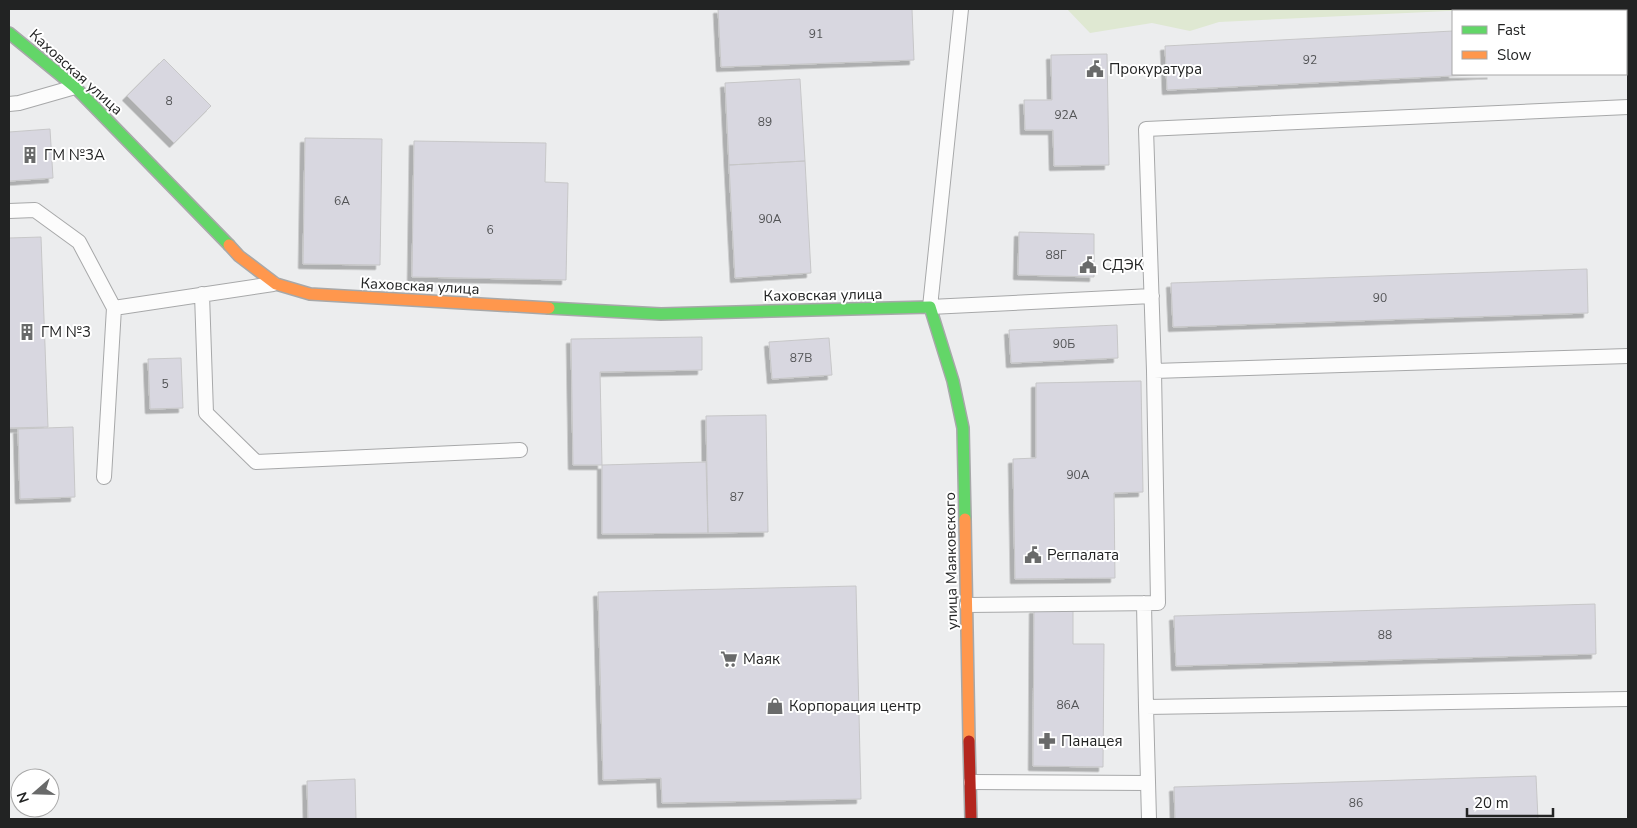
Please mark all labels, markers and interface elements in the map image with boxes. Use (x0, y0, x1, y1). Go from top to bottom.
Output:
legend (1452, 10, 1627, 75)
text: Fast (1497, 20, 1526, 40)
street label: Каховская улица (25, 25, 127, 119)
house number: 91 (809, 26, 823, 42)
text: Slow (1497, 45, 1532, 65)
house number: 92 (1303, 52, 1317, 68)
public building icon: Прокуратура (1085, 59, 1105, 79)
place label: Прокуратура (1109, 59, 1202, 79)
house number: 8 (165, 93, 173, 109)
house number: 92А (1054, 107, 1078, 123)
house number: 89 (758, 114, 772, 130)
building icon: ГМ №3А (20, 145, 40, 165)
place label: ГМ №3А (44, 145, 105, 165)
house number: 6А (334, 193, 350, 209)
house number: 90А (758, 211, 782, 227)
house number: 6 (486, 222, 494, 238)
house number: 88Г (1046, 247, 1067, 263)
public building icon: СДЭК (1078, 255, 1098, 275)
place label: СДЭК (1102, 255, 1144, 275)
street label: Каховская улица (360, 273, 480, 299)
street label: Каховская улица (763, 284, 883, 306)
house number: 90 (1373, 290, 1387, 306)
building icon: ГМ №3 (17, 322, 37, 342)
place label: ГМ №3 (41, 322, 91, 342)
house number: 90Б (1053, 336, 1075, 352)
house number: 87В (790, 350, 812, 366)
house number: 5 (161, 376, 169, 392)
house number: 90А (1066, 467, 1090, 483)
house number: 87 (730, 489, 744, 505)
street label: улица Маяковского (940, 492, 962, 630)
public building icon: Регпалата (1023, 545, 1043, 565)
place label: Регпалата (1047, 545, 1119, 565)
house number: 88 (1378, 627, 1392, 643)
supermarket icon: Маяк (719, 649, 739, 669)
place label: Маяк (743, 649, 780, 669)
shop icon: Корпорация центр (765, 696, 785, 716)
place label: Корпорация центр (789, 696, 921, 716)
house number: 86А (1056, 697, 1080, 713)
pharmacy icon: Панацея (1037, 731, 1057, 751)
place label: Панацея (1061, 731, 1123, 751)
north arrow (10, 768, 60, 818)
scale bar (1467, 786, 1553, 818)
text: N (13, 789, 34, 805)
text: 20 m (1474, 793, 1509, 813)
house number: 86 (1349, 795, 1363, 811)

